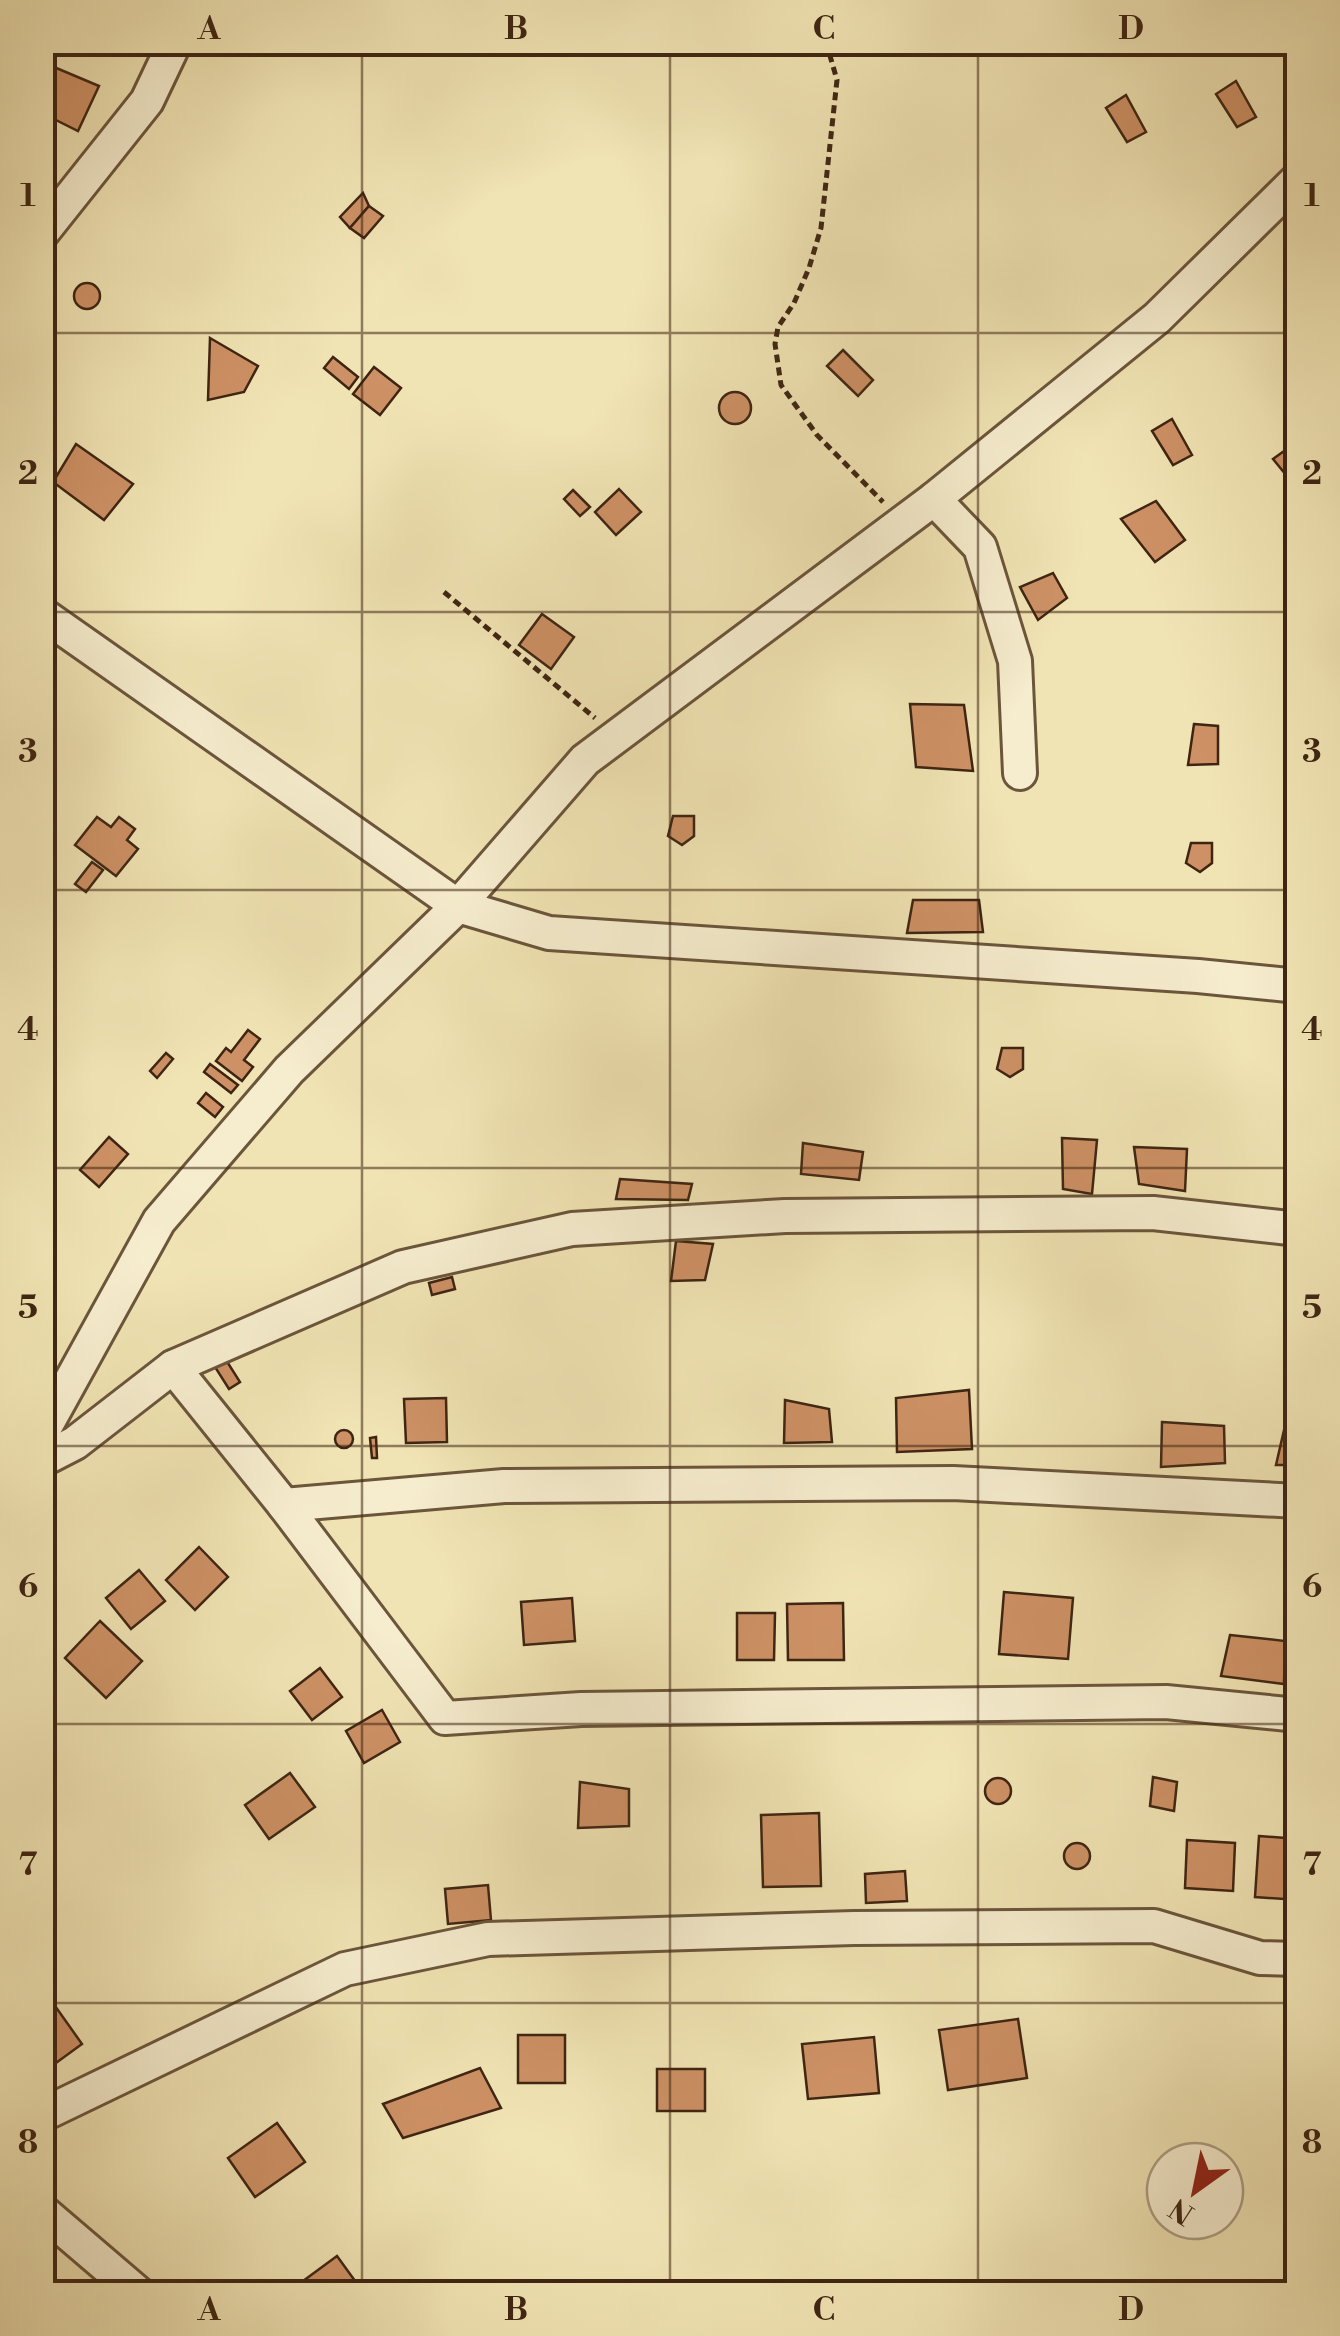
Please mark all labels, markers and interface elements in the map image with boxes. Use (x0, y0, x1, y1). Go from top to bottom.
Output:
text: A (197, 9, 222, 49)
text: B (504, 9, 528, 49)
text: C (813, 9, 835, 49)
text: D (1118, 9, 1144, 49)
text: 1 (20, 176, 36, 216)
text: 1 (1304, 176, 1320, 216)
text: 2 (18, 454, 38, 494)
text: 2 (1302, 454, 1322, 494)
text: 3 (18, 732, 38, 772)
text: 3 (1302, 732, 1322, 772)
text: 4 (17, 1010, 39, 1050)
text: 4 (1301, 1010, 1323, 1050)
text: 5 (18, 1288, 38, 1328)
text: 5 (1302, 1288, 1322, 1328)
text: 6 (18, 1567, 38, 1607)
text: 6 (1302, 1567, 1322, 1607)
text: 7 (19, 1845, 38, 1885)
text: 7 (1303, 1845, 1322, 1885)
text: 8 (18, 2123, 38, 2163)
text: 8 (1302, 2123, 1322, 2163)
north arrow (1145, 2141, 1245, 2241)
text: N (1163, 2190, 1201, 2231)
text: A (197, 2290, 222, 2330)
text: B (504, 2290, 528, 2330)
text: C (813, 2290, 835, 2330)
text: D (1118, 2290, 1144, 2330)

